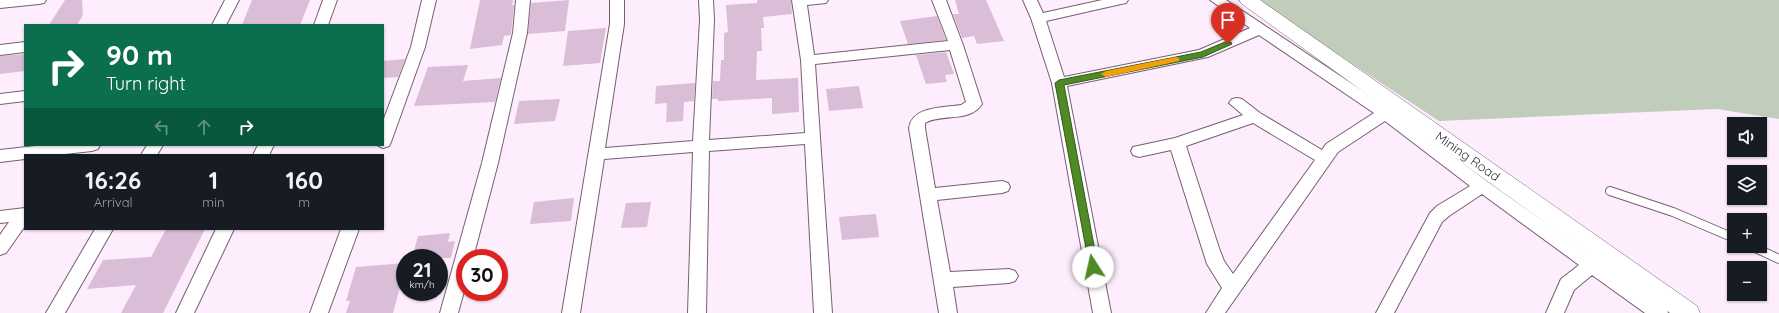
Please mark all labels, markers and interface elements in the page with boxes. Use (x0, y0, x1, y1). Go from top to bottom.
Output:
pin (1211, 3, 1245, 44)
icon: arrive (1217, 9, 1239, 31)
text: 90 m (106, 37, 173, 72)
icon: right (40, 40, 92, 92)
text: Turn right (106, 72, 186, 95)
icon: left (151, 116, 173, 138)
icon: ahead (193, 116, 215, 138)
icon: right (235, 116, 257, 138)
map controls (1727, 117, 1767, 301)
button: sound (1727, 117, 1767, 157)
street label: Mining Road (1433, 128, 1503, 184)
text: 16:26 (85, 165, 141, 195)
text: 1 (209, 165, 218, 195)
text: 160 (286, 165, 323, 195)
button: layers (1727, 165, 1767, 205)
text: Arrival (94, 194, 133, 210)
text: min (202, 194, 224, 210)
text: m (298, 194, 310, 210)
button: + (1727, 213, 1767, 253)
position arrow (1072, 246, 1114, 288)
speed limit sign: 30 (456, 249, 508, 301)
text: 21 (412, 257, 432, 282)
button: − (1727, 261, 1767, 301)
text: km/h (409, 278, 435, 291)

